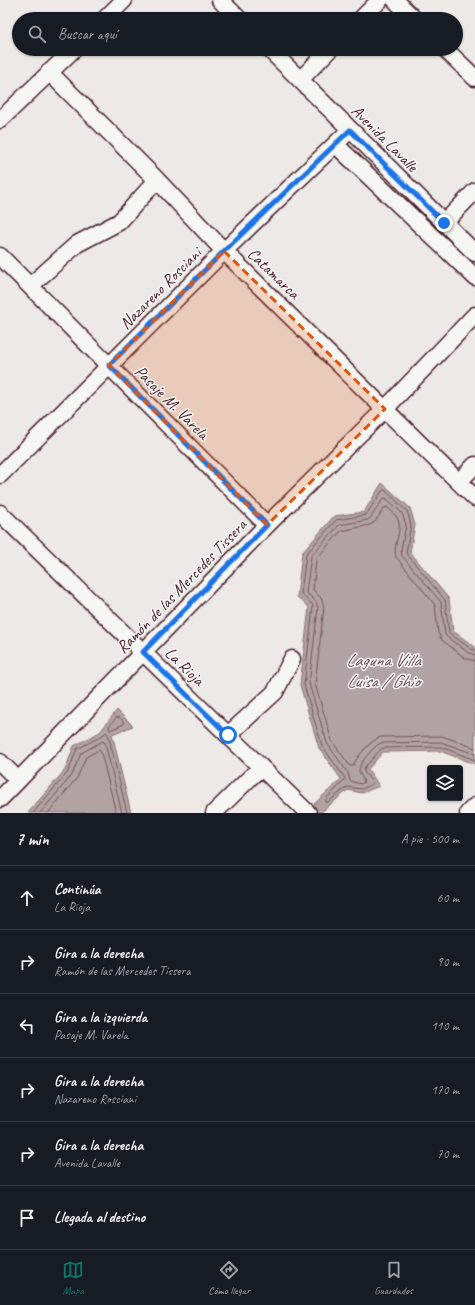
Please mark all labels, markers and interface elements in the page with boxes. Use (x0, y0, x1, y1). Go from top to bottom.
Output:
search box (12, 12, 463, 56)
icon: search (26, 23, 48, 45)
text: Buscar aquí (58, 25, 117, 44)
street label: Avenida Lavalle (347, 100, 424, 177)
route end (435, 214, 453, 232)
street label: Nazareno Rosciani (115, 242, 207, 334)
street label: Catamarca (243, 243, 305, 305)
street label: Pasaje M. Varela (130, 361, 215, 445)
street label: Ramón de las Mercedes Tissera (112, 514, 252, 658)
street label: La Rioja (160, 642, 210, 691)
water label: Laguna Villa Luisa / Ghio (346, 649, 423, 692)
route start (219, 726, 237, 744)
map controls (427, 765, 463, 801)
button: layers (427, 765, 463, 801)
text: 7 min (16, 829, 49, 850)
text: A pie · 500 m (401, 831, 459, 847)
text: Continúa (54, 880, 101, 899)
icon: ahead (16, 887, 38, 909)
text: 60 m (437, 890, 459, 906)
text: La Rioja (54, 899, 90, 915)
text: Gira a la derecha (54, 944, 143, 963)
icon: right (16, 951, 38, 973)
text: 90 m (437, 954, 459, 970)
text: Ramón de las Mercedes Tissera (54, 963, 191, 979)
text: Gira a la izquierda (54, 1008, 147, 1027)
icon: left (16, 1015, 38, 1037)
text: 110 m (431, 1018, 459, 1034)
text: Pasaje M. Varela (54, 1027, 128, 1043)
text: Gira a la derecha (54, 1072, 143, 1091)
icon: right (16, 1079, 38, 1101)
text: 170 m (431, 1082, 459, 1098)
text: Nazareno Rosciani (54, 1091, 136, 1107)
text: Gira a la derecha (54, 1136, 143, 1155)
icon: right (16, 1143, 38, 1165)
text: 70 m (437, 1146, 459, 1162)
text: Avenida Lavalle (54, 1155, 120, 1171)
icon: arrive (16, 1207, 38, 1229)
text: Llegada al destino (54, 1208, 145, 1227)
tab: Mapa (62, 1259, 84, 1297)
tab: Cómo llegar (208, 1259, 250, 1297)
tab: Guardados (374, 1259, 413, 1297)

